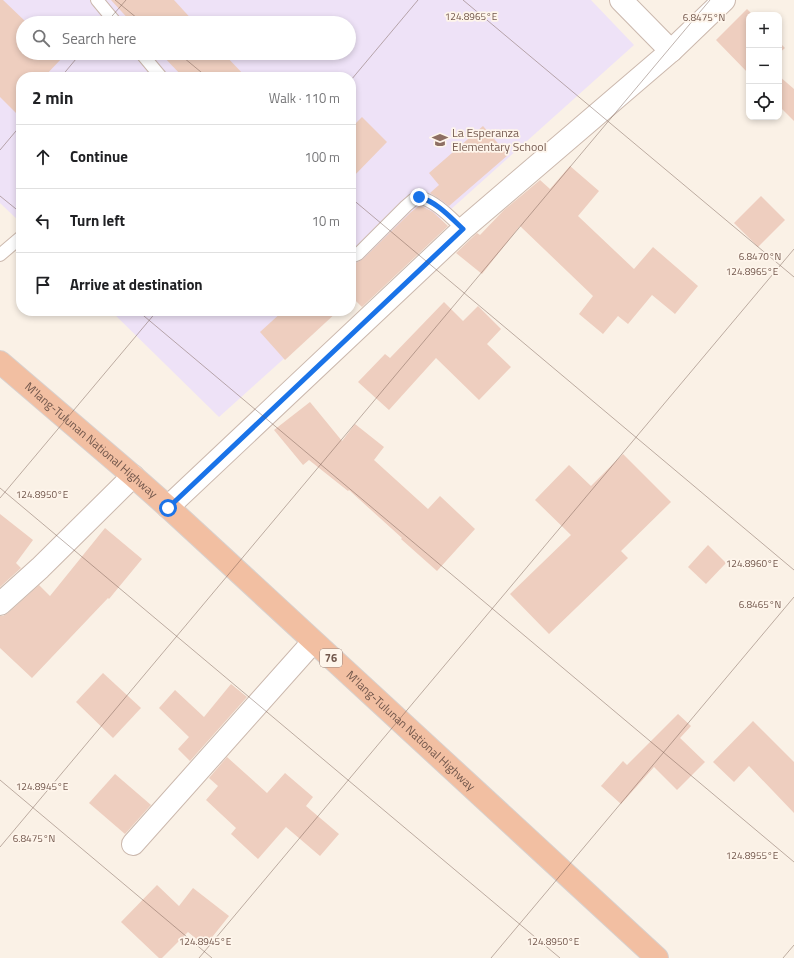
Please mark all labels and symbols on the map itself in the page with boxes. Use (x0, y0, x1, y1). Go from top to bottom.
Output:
text: 124.8965°E (445, 9, 498, 24)
text: 6.8475°N (683, 10, 725, 25)
place label: La Esperanza Elementary School (452, 123, 546, 156)
school or university icon: La Esperanza Elementary School (431, 131, 449, 149)
route end (410, 188, 428, 206)
text: 6.8470°N (739, 249, 781, 264)
text: 124.8965°E (726, 264, 779, 279)
street label: M'lang-Tulunan National Highway (21, 377, 162, 503)
text: 124.8950°E (16, 487, 69, 502)
route start (159, 499, 177, 517)
text: 124.8960°E (726, 556, 779, 571)
text: 6.8465°N (739, 597, 781, 612)
road number: 76 (320, 649, 342, 667)
street label: M'lang-Tulunan National Highway (342, 666, 480, 795)
text: 124.8945°E (16, 779, 69, 794)
text: 6.8475°N (13, 831, 55, 846)
text: 124.8955°E (726, 848, 779, 863)
text: 124.8945°E (179, 934, 232, 949)
text: 124.8950°E (527, 934, 580, 949)

